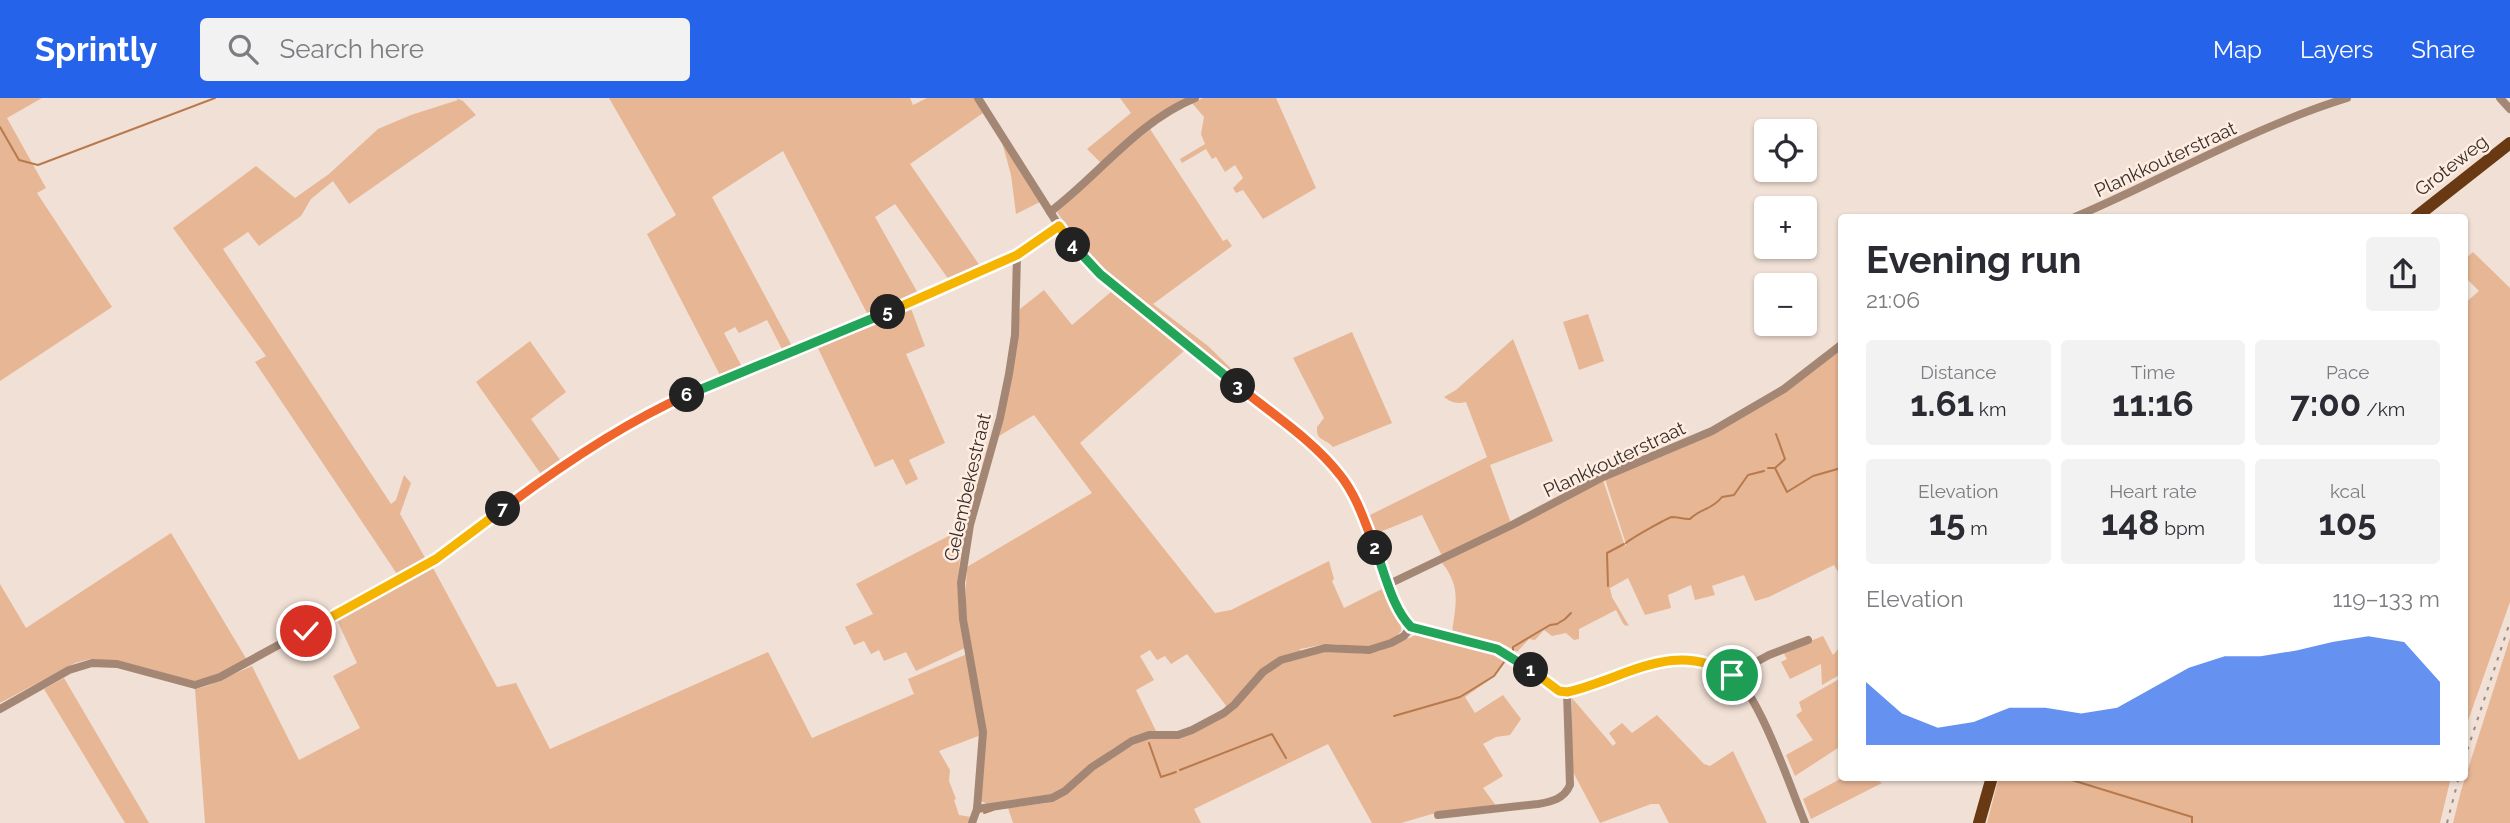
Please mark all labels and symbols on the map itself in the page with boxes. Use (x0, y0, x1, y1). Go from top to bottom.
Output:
street label: Plankkouterstraat (2091, 116, 2240, 201)
street label: Groteweg (2410, 130, 2492, 200)
pin: 4 (1056, 228, 1090, 262)
pin: 5 (870, 294, 906, 330)
pin: 3 (1220, 368, 1256, 404)
pin: 6 (670, 378, 704, 412)
street label: Gelembekestraat (939, 410, 995, 563)
street label: Plankkouterstraat (1540, 416, 1689, 501)
pin: 7 (486, 492, 520, 526)
pin: 2 (1358, 531, 1392, 566)
pin (276, 601, 336, 661)
pin (1702, 645, 1762, 705)
pin: 1 (1514, 652, 1548, 688)

